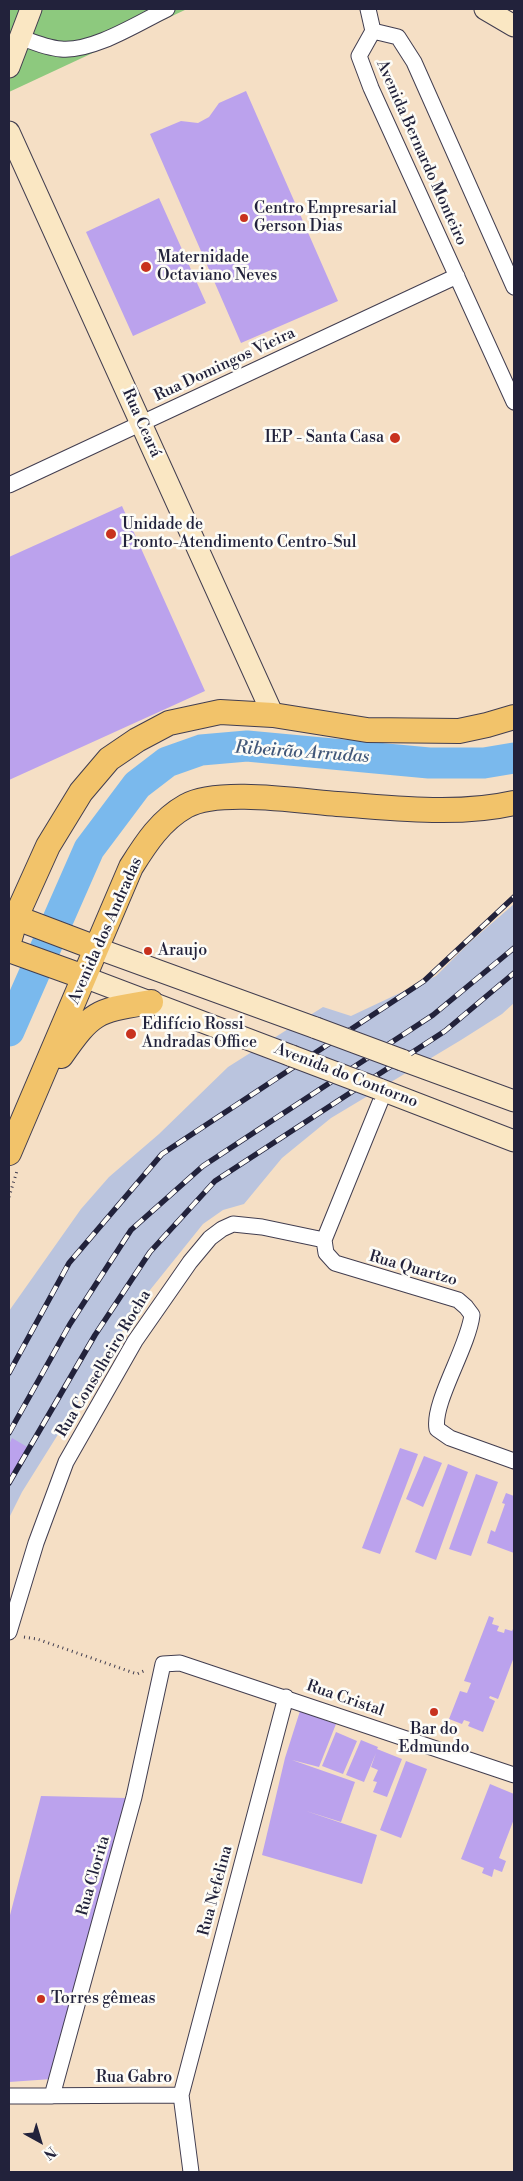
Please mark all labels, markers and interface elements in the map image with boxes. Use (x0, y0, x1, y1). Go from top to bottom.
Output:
street label: Avenida Bernardo Monteiro (371, 57, 471, 249)
place label: Centro Empresarial Gerson Dias (254, 199, 397, 237)
marker: Centro Empresarial Gerson Dias (238, 212, 250, 224)
place label: Maternidade Octaviano Neves (157, 248, 277, 286)
marker: Maternidade Octaviano Neves (139, 260, 153, 274)
street label: Rua Domingos Vieira (151, 324, 299, 406)
street label: Rua Ceará (117, 385, 165, 461)
place label: IEP - Santa Casa (265, 428, 384, 448)
marker: IEP - Santa Casa (388, 431, 402, 445)
place label: Unidade de Pronto-Atendimento Centro-Sul (122, 515, 356, 553)
marker: Unidade de Pronto-Atendimento Centro-Sul (104, 527, 118, 541)
water label: Ribeirão Arrudas (234, 738, 370, 768)
street label: Avenida dos Andradas (65, 855, 147, 1007)
place label: Araujo (158, 941, 207, 961)
marker: Araujo (142, 945, 154, 957)
place label: Edifício Rossi Andradas Office (142, 1015, 257, 1053)
marker: Edifício Rossi Andradas Office (124, 1027, 138, 1041)
street label: Avenida do Contorno (271, 1040, 421, 1112)
street label: Rua Quartzo (367, 1247, 459, 1291)
street label: Rua Conselheiro Rocha (52, 1287, 156, 1441)
street label: Rua Cristal (304, 1677, 386, 1721)
marker: Bar do Edmundo (428, 1706, 440, 1718)
place label: Bar do Edmundo (399, 1720, 469, 1758)
street label: Rua Clorita (73, 1834, 115, 1918)
street label: Rua Nefelina (195, 1844, 237, 1938)
place label: Torres gêmeas (51, 1989, 156, 2009)
marker: Torres gêmeas (35, 1993, 47, 2005)
street label: Rua Gabro (96, 2068, 172, 2088)
north arrow (15, 2116, 65, 2166)
text: N (39, 2142, 59, 2163)

